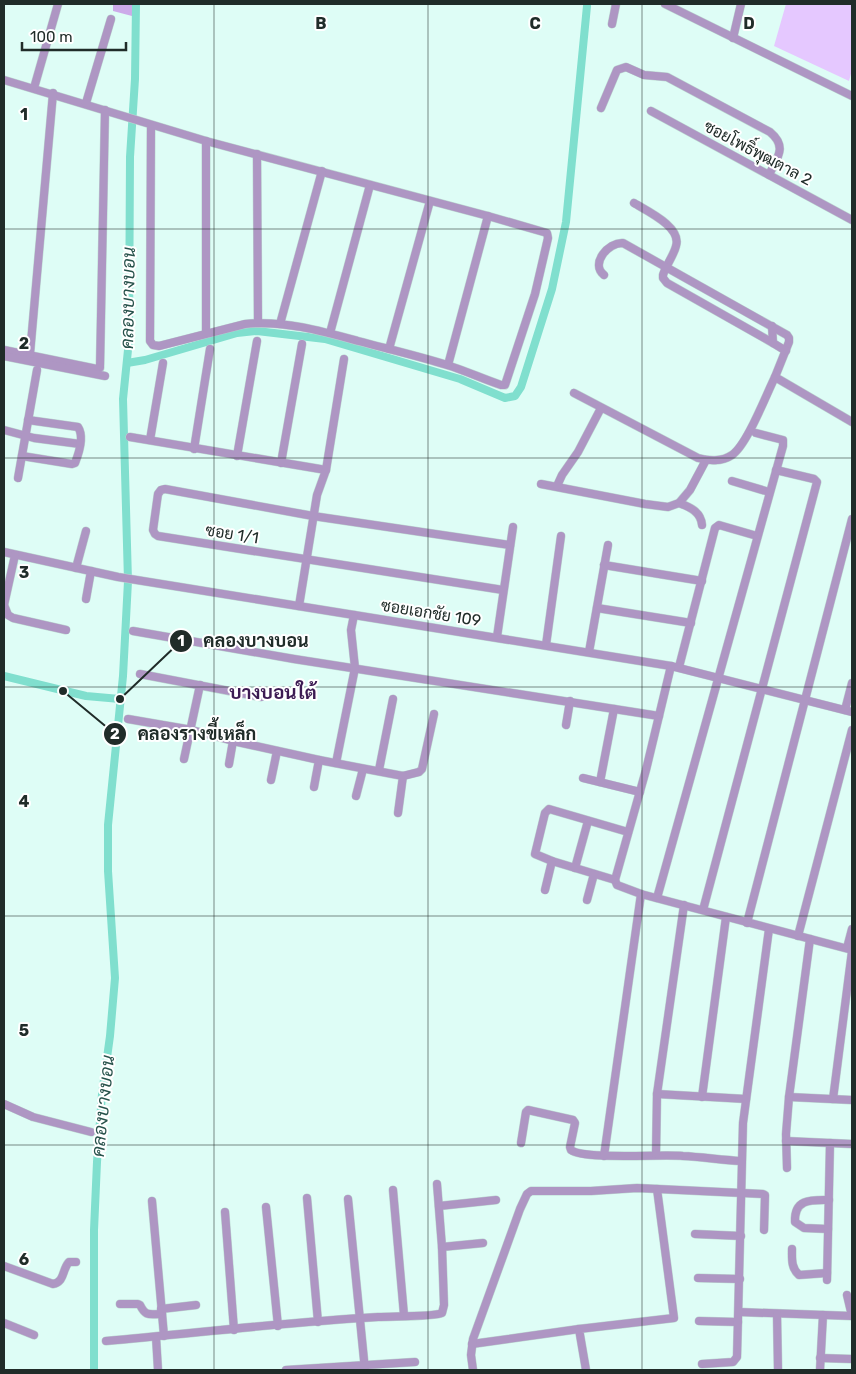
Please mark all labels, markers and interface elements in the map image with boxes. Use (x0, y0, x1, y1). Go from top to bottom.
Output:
text: B (315, 14, 327, 33)
text: C (529, 14, 541, 33)
text: D (743, 14, 755, 33)
scale bar (22, 20, 126, 52)
text: 100 m (30, 28, 72, 46)
text: 1 (20, 105, 28, 124)
street label: ซอยโพธิ์พุฒตาล 2 (700, 112, 818, 191)
water label: คลองบางบอน (116, 246, 140, 349)
text: 2 (19, 334, 29, 353)
street label: ซอย 1/1 (204, 520, 260, 548)
text: 3 (19, 563, 29, 582)
street label: ซอยเอกชัย 109 (380, 595, 483, 630)
callout: คลองบางบอน (168, 624, 319, 657)
text: คลองบางบอน (203, 630, 309, 652)
text: 1 (177, 632, 185, 650)
district label: บางบอนใต้ (229, 680, 318, 704)
callout: คลองรางขี้เหล็ก (102, 717, 266, 750)
text: คลองรางขี้เหล็ก (138, 717, 256, 745)
text: 2 (110, 725, 120, 743)
text: 4 (19, 792, 30, 811)
text: 5 (19, 1021, 29, 1040)
water label: คลองบางบอน (87, 1054, 119, 1158)
text: 6 (19, 1250, 29, 1269)

